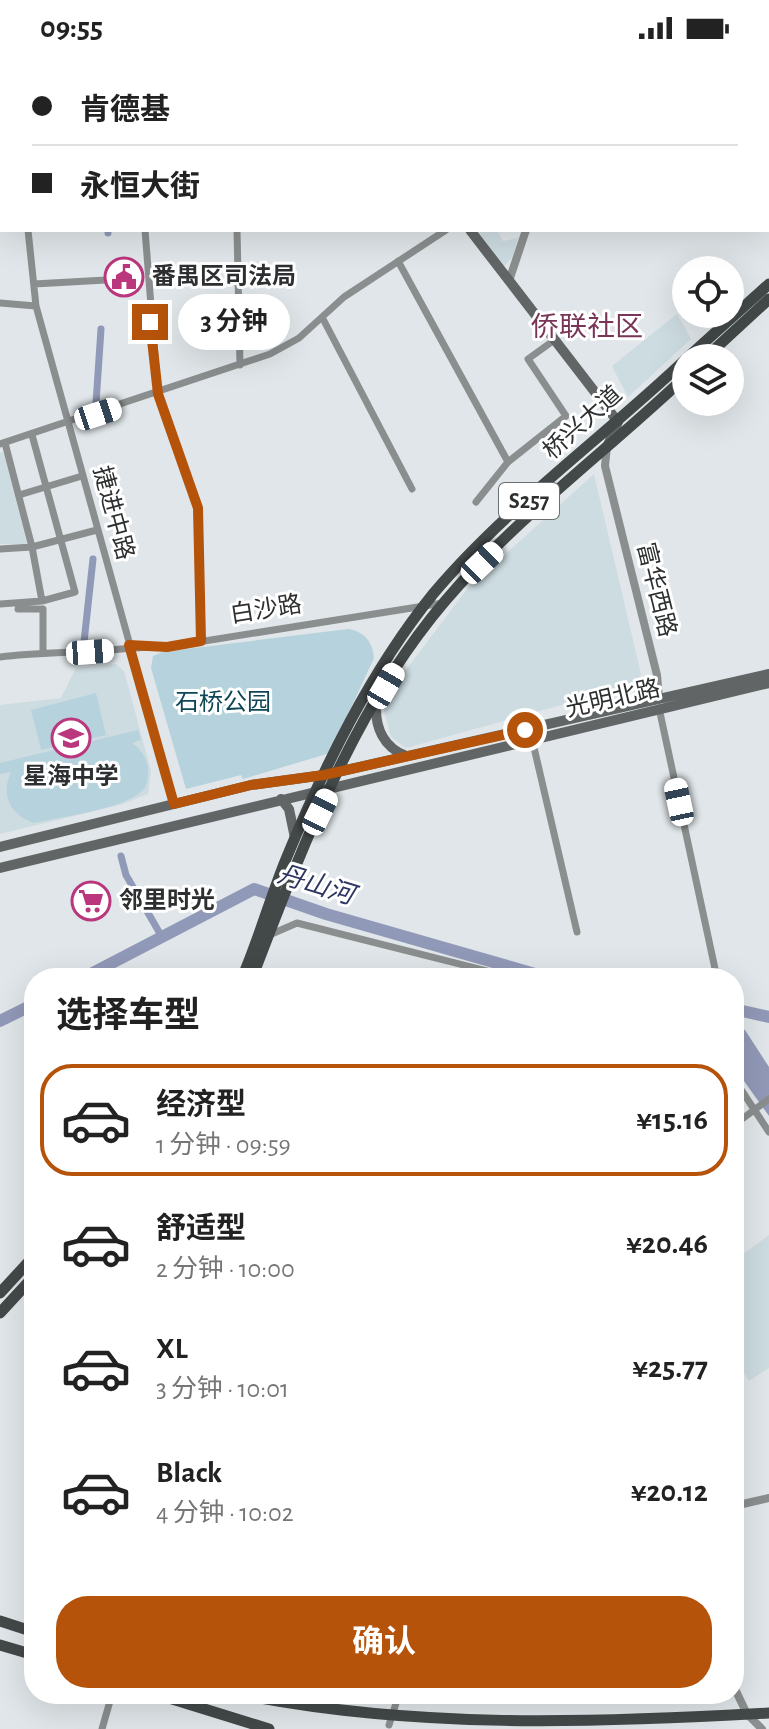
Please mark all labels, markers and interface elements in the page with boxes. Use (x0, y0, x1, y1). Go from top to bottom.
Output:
text: 09:55 (40, 13, 103, 43)
text: 肯德基 (80, 95, 170, 125)
text: 永恒大街 (80, 172, 200, 202)
public building icon: 番禺区司法局 (103, 256, 145, 298)
map controls (672, 256, 744, 416)
button: locate (672, 256, 744, 328)
place label: 番禺区司法局 (152, 263, 296, 289)
callout: 3 分钟 (178, 294, 290, 350)
route end (132, 304, 168, 340)
text: 3 分钟 (200, 309, 268, 335)
district label: 侨联社区 (531, 312, 643, 342)
button: layers (672, 344, 744, 416)
street label: 桥兴大道 (538, 380, 627, 464)
car (71, 395, 125, 433)
street label: 捷进中路 (89, 463, 139, 562)
road number: S257 (499, 483, 559, 519)
car (456, 538, 508, 588)
street label: 富华西路 (633, 540, 681, 639)
street label: 白沙路 (228, 591, 303, 627)
car (65, 638, 115, 666)
car (364, 659, 408, 713)
street label: 光明北路 (563, 675, 662, 721)
park label: 石桥公园 (175, 689, 271, 715)
route start (507, 712, 543, 748)
school or university icon: 星海中学 (50, 717, 92, 759)
place label: 星海中学 (23, 763, 119, 789)
car (662, 776, 696, 828)
car (299, 785, 341, 839)
water label: 丹山河 (275, 860, 362, 910)
supermarket icon: 邻里时光 (70, 880, 112, 922)
place label: 邻里时光 (119, 887, 215, 913)
text: 选择车型 (56, 998, 200, 1034)
icon: car (60, 1084, 132, 1156)
text: 经济型 (156, 1090, 246, 1120)
text: ¥15.16 (636, 1105, 708, 1135)
text: 1 分钟 · 09:59 (156, 1132, 291, 1158)
icon: car (60, 1208, 132, 1280)
text: 舒适型 (156, 1214, 246, 1244)
text: ¥20.46 (626, 1229, 708, 1259)
text: 2 分钟 · 10:00 (156, 1256, 295, 1282)
icon: car (60, 1332, 132, 1404)
text: XL (156, 1334, 188, 1364)
text: ¥25.77 (632, 1353, 708, 1383)
text: 3 分钟 · 10:01 (156, 1376, 289, 1402)
icon: car (60, 1456, 132, 1528)
text: Black (156, 1458, 222, 1488)
text: ¥20.12 (631, 1477, 708, 1507)
text: 4 分钟 · 10:02 (156, 1500, 294, 1526)
button: 确认 (56, 1596, 712, 1688)

